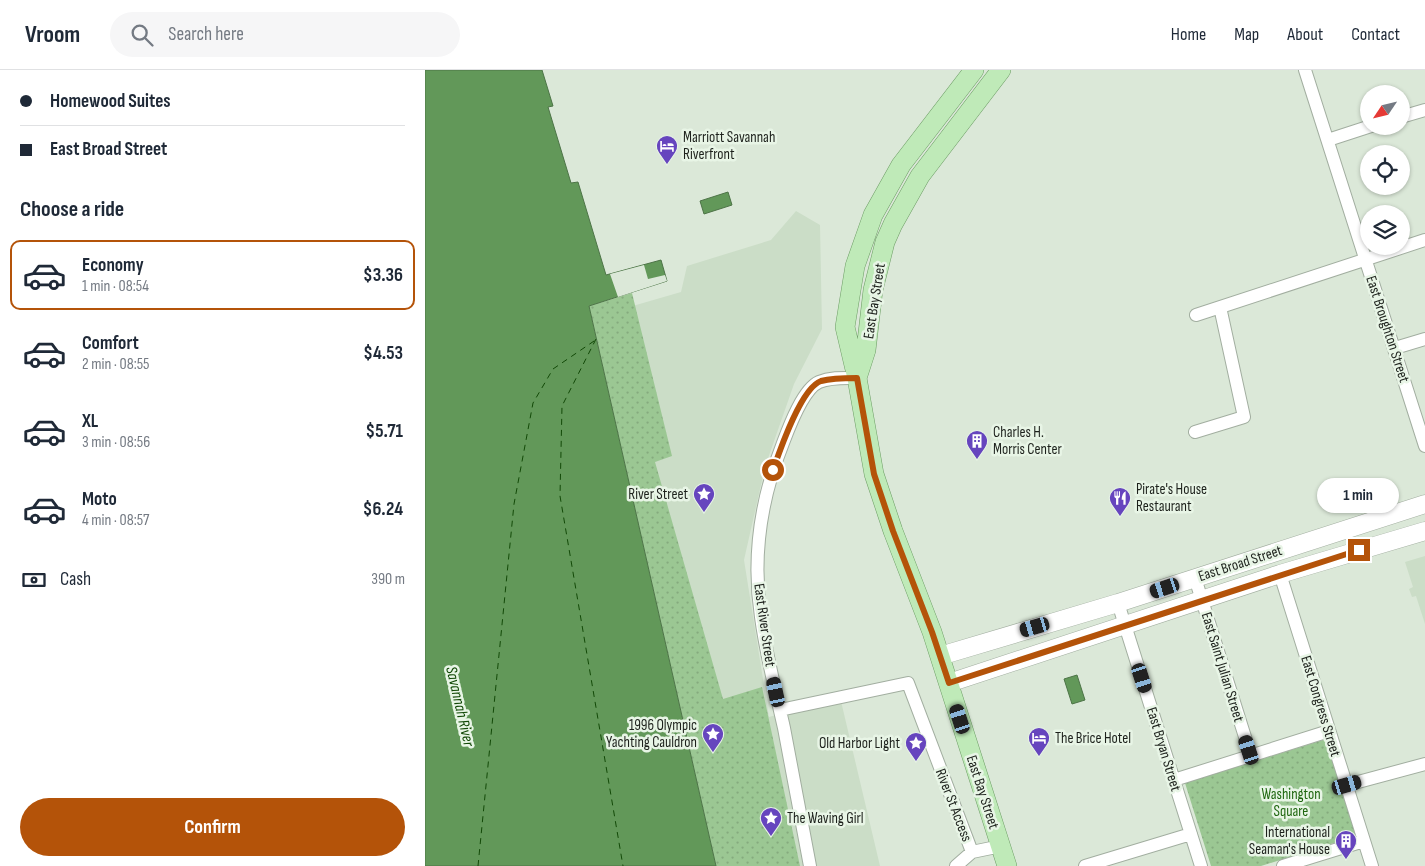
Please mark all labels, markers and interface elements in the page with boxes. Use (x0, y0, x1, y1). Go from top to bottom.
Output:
search box (110, 12, 460, 57)
text: Vroom (25, 20, 80, 49)
icon: search (128, 21, 156, 49)
text: Search here (168, 23, 244, 46)
text: Home (1171, 24, 1206, 45)
text: Map (1234, 24, 1259, 45)
text: About (1287, 24, 1323, 45)
text: Contact (1351, 24, 1400, 45)
north arrow (1360, 85, 1410, 135)
map controls (1360, 85, 1410, 255)
text: Homewood Suites (50, 90, 171, 113)
place label: Marriott Savannah Riverfront (683, 128, 775, 164)
hotel icon: Marriott Savannah Riverfront (655, 134, 679, 165)
text: East Broad Street (50, 138, 167, 161)
button: locate (1360, 145, 1410, 195)
text: Choose a ride (20, 196, 124, 223)
button: layers (1360, 205, 1410, 255)
icon: car (22, 253, 67, 298)
text: Economy (82, 254, 144, 277)
street label: East Bay Street (859, 261, 890, 340)
text: $3.36 (363, 264, 403, 287)
street label: East Broughton Street (1361, 273, 1414, 385)
text: 1 min · 08:54 (82, 277, 149, 296)
icon: car (22, 331, 67, 376)
text: Comfort (82, 332, 139, 355)
text: $4.53 (363, 342, 403, 365)
text: 2 min · 08:55 (82, 355, 150, 374)
icon: car (22, 409, 67, 454)
text: XL (82, 410, 98, 433)
text: $5.71 (366, 420, 403, 443)
place label: Charles H. Morris Center (993, 423, 1062, 459)
building icon: Charles H. Morris Center (965, 429, 989, 460)
text: 3 min · 08:56 (82, 433, 150, 452)
route start (762, 459, 784, 481)
callout: 1 min (1318, 478, 1400, 512)
place label: Pirate's House Restaurant (1136, 480, 1207, 516)
place icon: River Street (692, 482, 716, 513)
place label: River Street (628, 485, 688, 504)
restaurant icon: Pirate's House Restaurant (1108, 486, 1132, 517)
text: 1 min (1343, 486, 1373, 505)
icon: car (22, 487, 67, 532)
text: Moto (82, 488, 117, 511)
text: $6.24 (363, 498, 403, 521)
text: 4 min · 08:57 (82, 511, 150, 530)
route end (1348, 539, 1370, 561)
street label: East Broad Street (1196, 541, 1285, 586)
icon: cash (20, 566, 48, 594)
text: Cash (60, 568, 91, 591)
text: 390 m (371, 570, 405, 589)
car (1148, 576, 1181, 600)
street label: East River Street (749, 582, 780, 668)
street label: East Saint Julian Street (1197, 610, 1248, 725)
car (1018, 616, 1051, 638)
street label: East Congress Street (1296, 653, 1345, 759)
car (1130, 661, 1153, 695)
water label: Savannah River (441, 665, 478, 749)
car (765, 676, 786, 708)
car (948, 702, 971, 736)
street label: East Bryan Street (1142, 705, 1185, 794)
place label: 1996 Olympic Yachting Cauldron (606, 716, 697, 752)
place icon: 1996 Olympic Yachting Cauldron (701, 722, 725, 753)
hotel icon: The Brice Hotel (1027, 726, 1051, 757)
place label: The Brice Hotel (1055, 729, 1131, 748)
place icon: Old Harbor Light (904, 731, 928, 762)
car (1237, 733, 1260, 767)
place label: Old Harbor Light (819, 734, 900, 753)
street label: East Bay Street (962, 753, 1003, 832)
street label: River St Access (931, 766, 976, 844)
car (1330, 774, 1363, 796)
park label: Washington Square (1261, 785, 1321, 821)
button: Confirm (20, 798, 405, 856)
place icon: The Waving Girl (759, 806, 783, 837)
place label: The Waving Girl (787, 809, 864, 828)
place label: International Seaman's House (1249, 823, 1330, 859)
building icon: International Seaman's House (1334, 829, 1358, 860)

